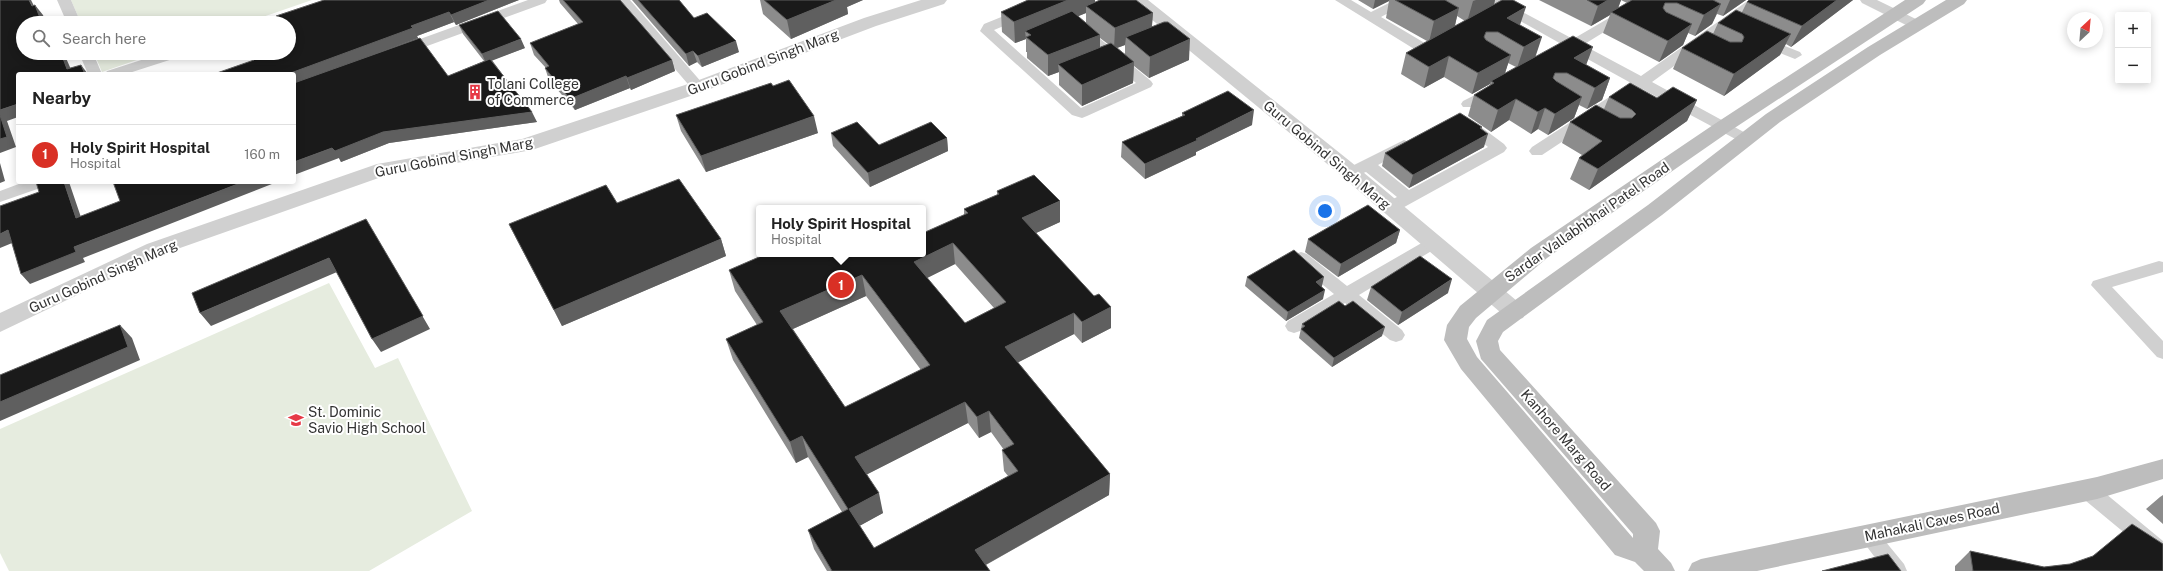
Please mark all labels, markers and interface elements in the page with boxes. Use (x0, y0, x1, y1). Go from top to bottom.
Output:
north arrow (2067, 12, 2103, 48)
map controls (2115, 12, 2151, 84)
button: + (2115, 12, 2151, 48)
search box (16, 16, 296, 60)
street label: Guru Gobind Singh Marg (685, 26, 841, 98)
icon: search (30, 27, 52, 49)
text: Search here (62, 30, 146, 47)
button: − (2115, 48, 2151, 84)
place label: Tolani College of Commerce (487, 76, 579, 108)
building icon: Tolani College of Commerce (466, 83, 484, 101)
text: Nearby (32, 88, 91, 108)
street label: Guru Gobind Singh Marg (1260, 97, 1394, 213)
street label: Guru Gobind Singh Marg (374, 134, 535, 180)
text: Holy Spirit Hospital (70, 139, 210, 156)
text: 1 (42, 147, 48, 162)
text: 160 m (244, 147, 280, 162)
text: Hospital (70, 156, 121, 171)
street label: Sardar Vallabhbhai Patel Road (1502, 159, 1672, 285)
your location (1315, 201, 1335, 221)
popup (756, 205, 926, 257)
text: Holy Spirit Hospital (771, 215, 911, 232)
text: Hospital (771, 232, 822, 247)
street label: Guru Gobind Singh Marg (26, 236, 180, 316)
pin: 1 (828, 270, 854, 300)
street label: Kanhore Marg Road (1518, 386, 1614, 494)
place label: St. Dominic Savio High School (308, 404, 426, 436)
school or university icon: St. Dominic Savio High School (287, 411, 305, 429)
street label: Mahakali Caves Road (1863, 500, 2001, 544)

